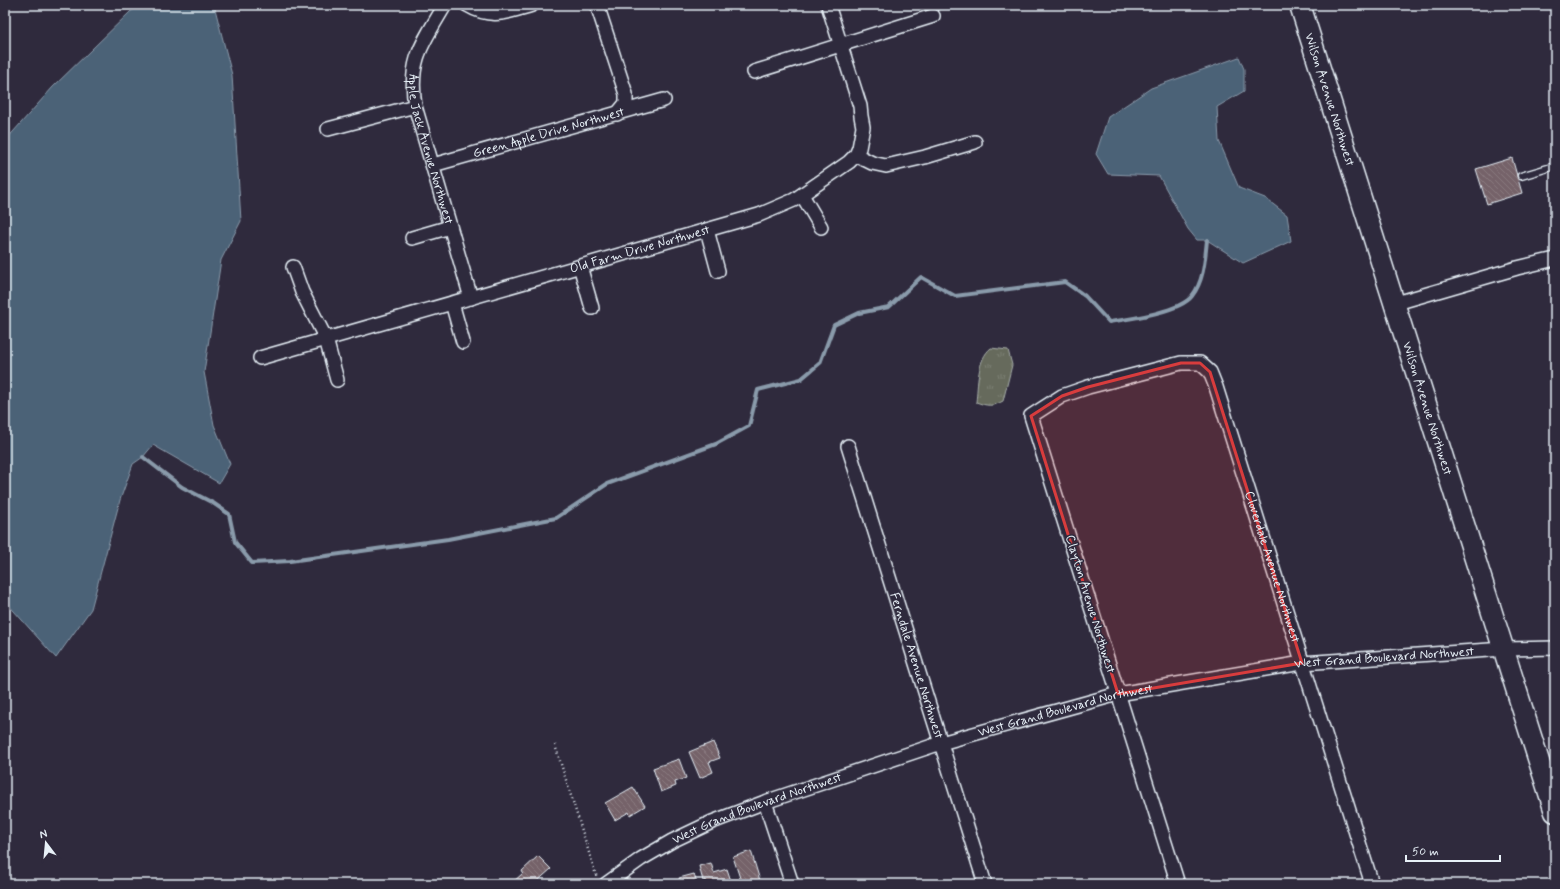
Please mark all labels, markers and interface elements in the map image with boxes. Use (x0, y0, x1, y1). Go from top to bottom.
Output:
street label: Wilson Avenue Northwest (1301, 31, 1359, 168)
street label: Apple Jack Avenue Northwest (404, 74, 458, 226)
street label: Green Apple Drive Northwest (471, 103, 626, 162)
street label: Old Farm Drive Northwest (568, 221, 712, 277)
street label: Wilson Avenue Northwest (1398, 340, 1456, 477)
street label: Cloverdale Avenue Northwest (1241, 489, 1304, 645)
street label: Clayton Avenue Northwest (1061, 533, 1119, 675)
street label: Ferndale Avenue Northwest (886, 590, 947, 741)
street label: West Grand Boulevard Northwest (1293, 643, 1475, 673)
street label: West Grand Boulevard Northwest (976, 680, 1154, 741)
street label: West Grand Boulevard Northwest (669, 768, 844, 848)
north arrow (26, 823, 66, 863)
text: N (38, 827, 49, 842)
scale bar (1406, 837, 1500, 863)
text: 50 m (1412, 844, 1439, 860)

